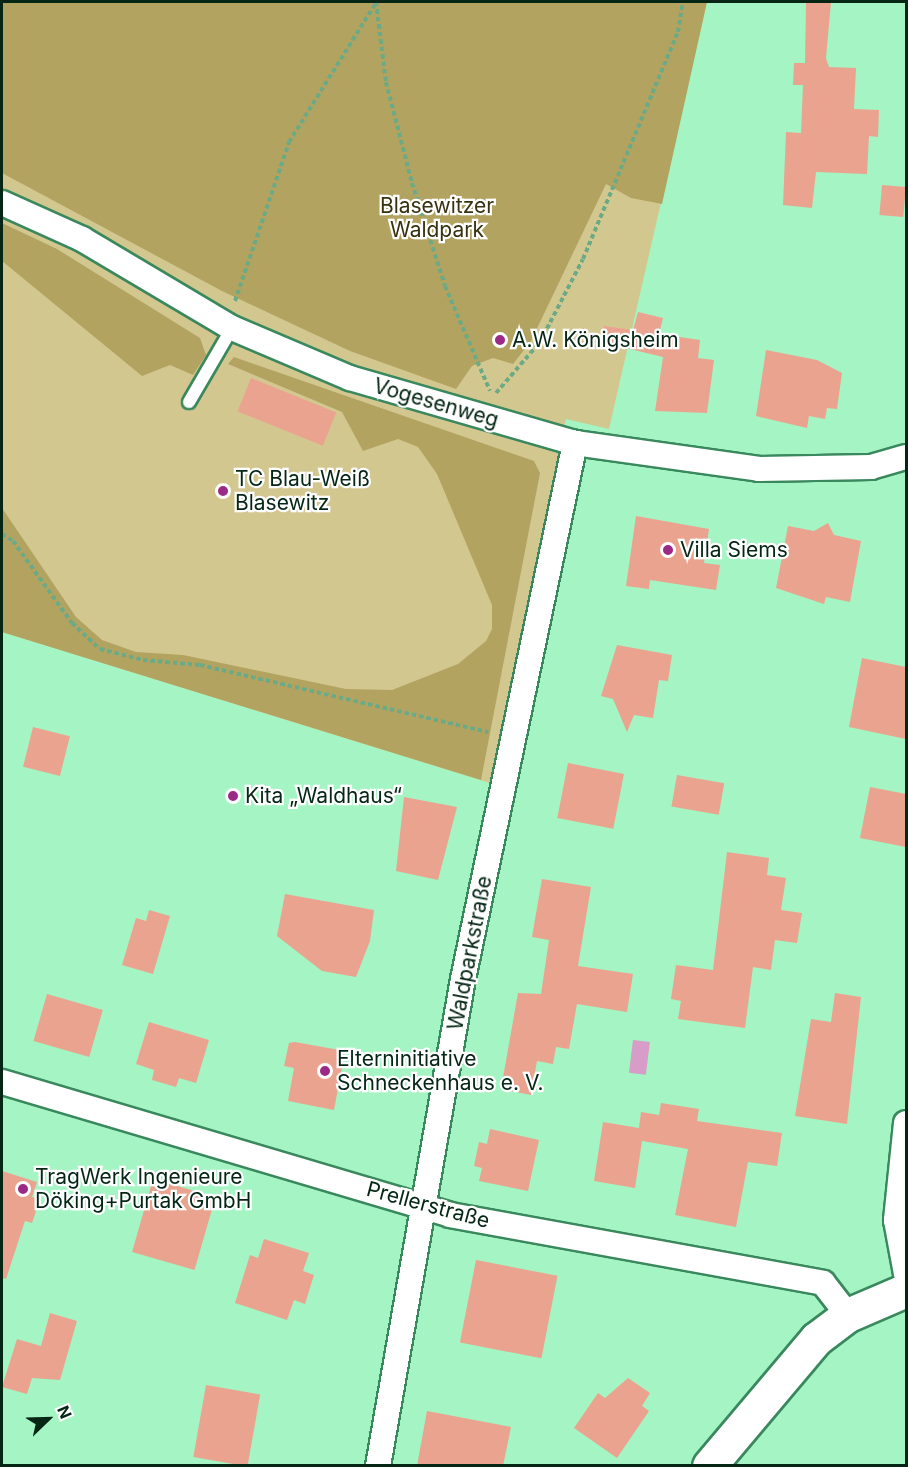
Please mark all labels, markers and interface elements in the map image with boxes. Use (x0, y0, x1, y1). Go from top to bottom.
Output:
park label: Blasewitzer Waldpark (380, 193, 494, 243)
place label: A.W. Königsheim (512, 327, 679, 353)
marker: A.W. Königsheim (493, 333, 507, 347)
street label: Vogesenweg (371, 373, 501, 433)
place label: TC Blau-Weiß Blasewitz (235, 466, 370, 516)
marker: TC Blau-Weiß Blasewitz (216, 484, 230, 498)
place label: Villa Siems (680, 537, 788, 563)
marker: Villa Siems (661, 543, 675, 557)
place label: Kita „Waldhaus“ (245, 783, 402, 809)
marker: Kita „Waldhaus“ (226, 789, 240, 803)
street label: Waldparkstraße (443, 874, 497, 1032)
place label: Elterninitiative Schneckenhaus e. V. (337, 1046, 544, 1096)
marker: Elterninitiative Schneckenhaus e. V. (318, 1064, 332, 1078)
place label: TragWerk Ingenieure Döking+Purtak GmbH (35, 1164, 251, 1214)
street label: Prellerstraße (364, 1176, 492, 1234)
marker: TragWerk Ingenieure Döking+Purtak GmbH (16, 1182, 30, 1196)
north arrow (18, 1389, 78, 1449)
text: N (53, 1402, 76, 1421)

